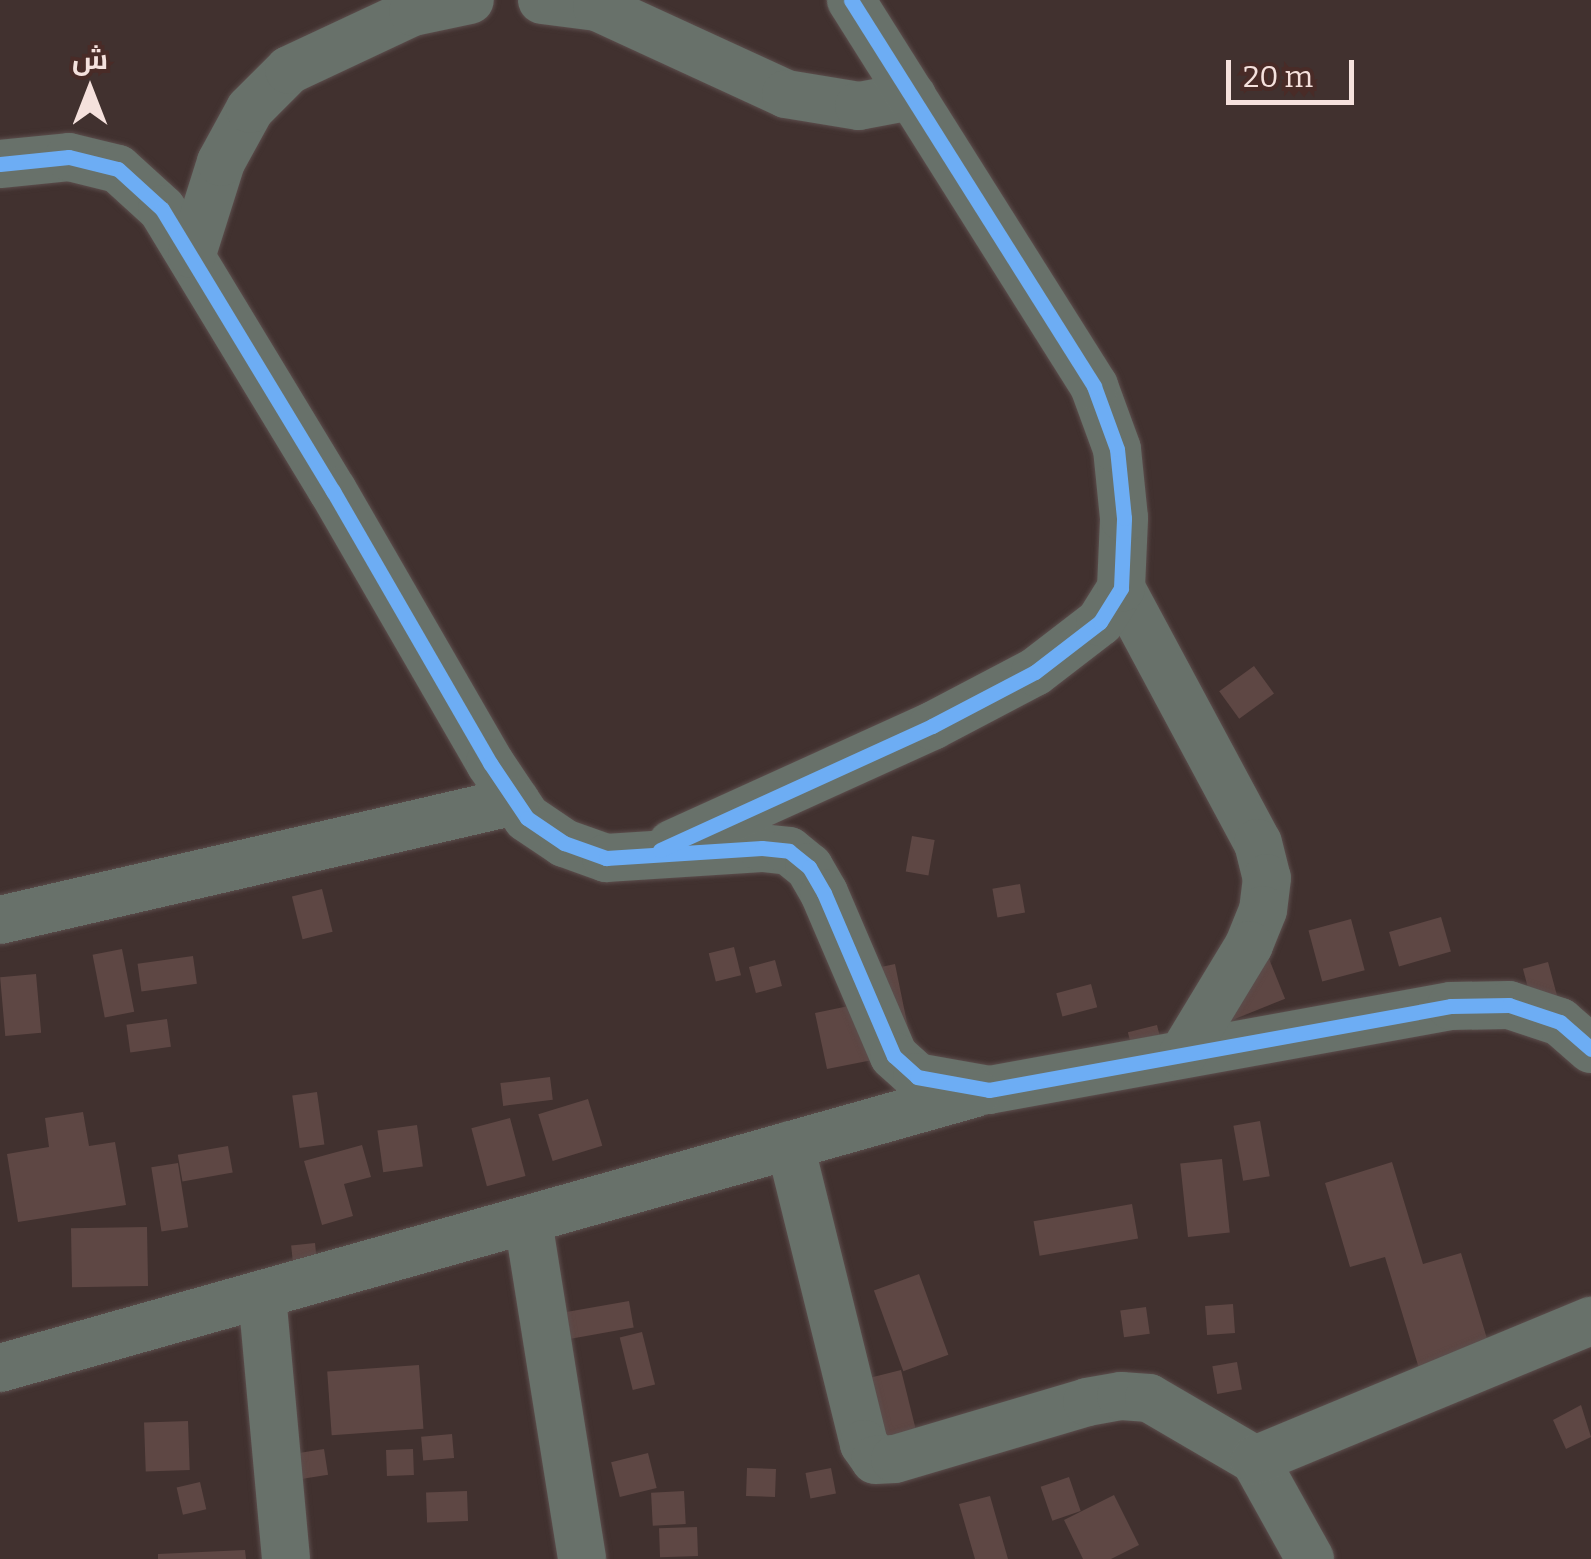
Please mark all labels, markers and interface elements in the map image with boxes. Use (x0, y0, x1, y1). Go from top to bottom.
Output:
north arrow (40, 40, 140, 140)
scale bar (1231, 40, 1358, 102)
text: ش (72, 43, 108, 76)
text: 20 m (1243, 59, 1313, 95)

